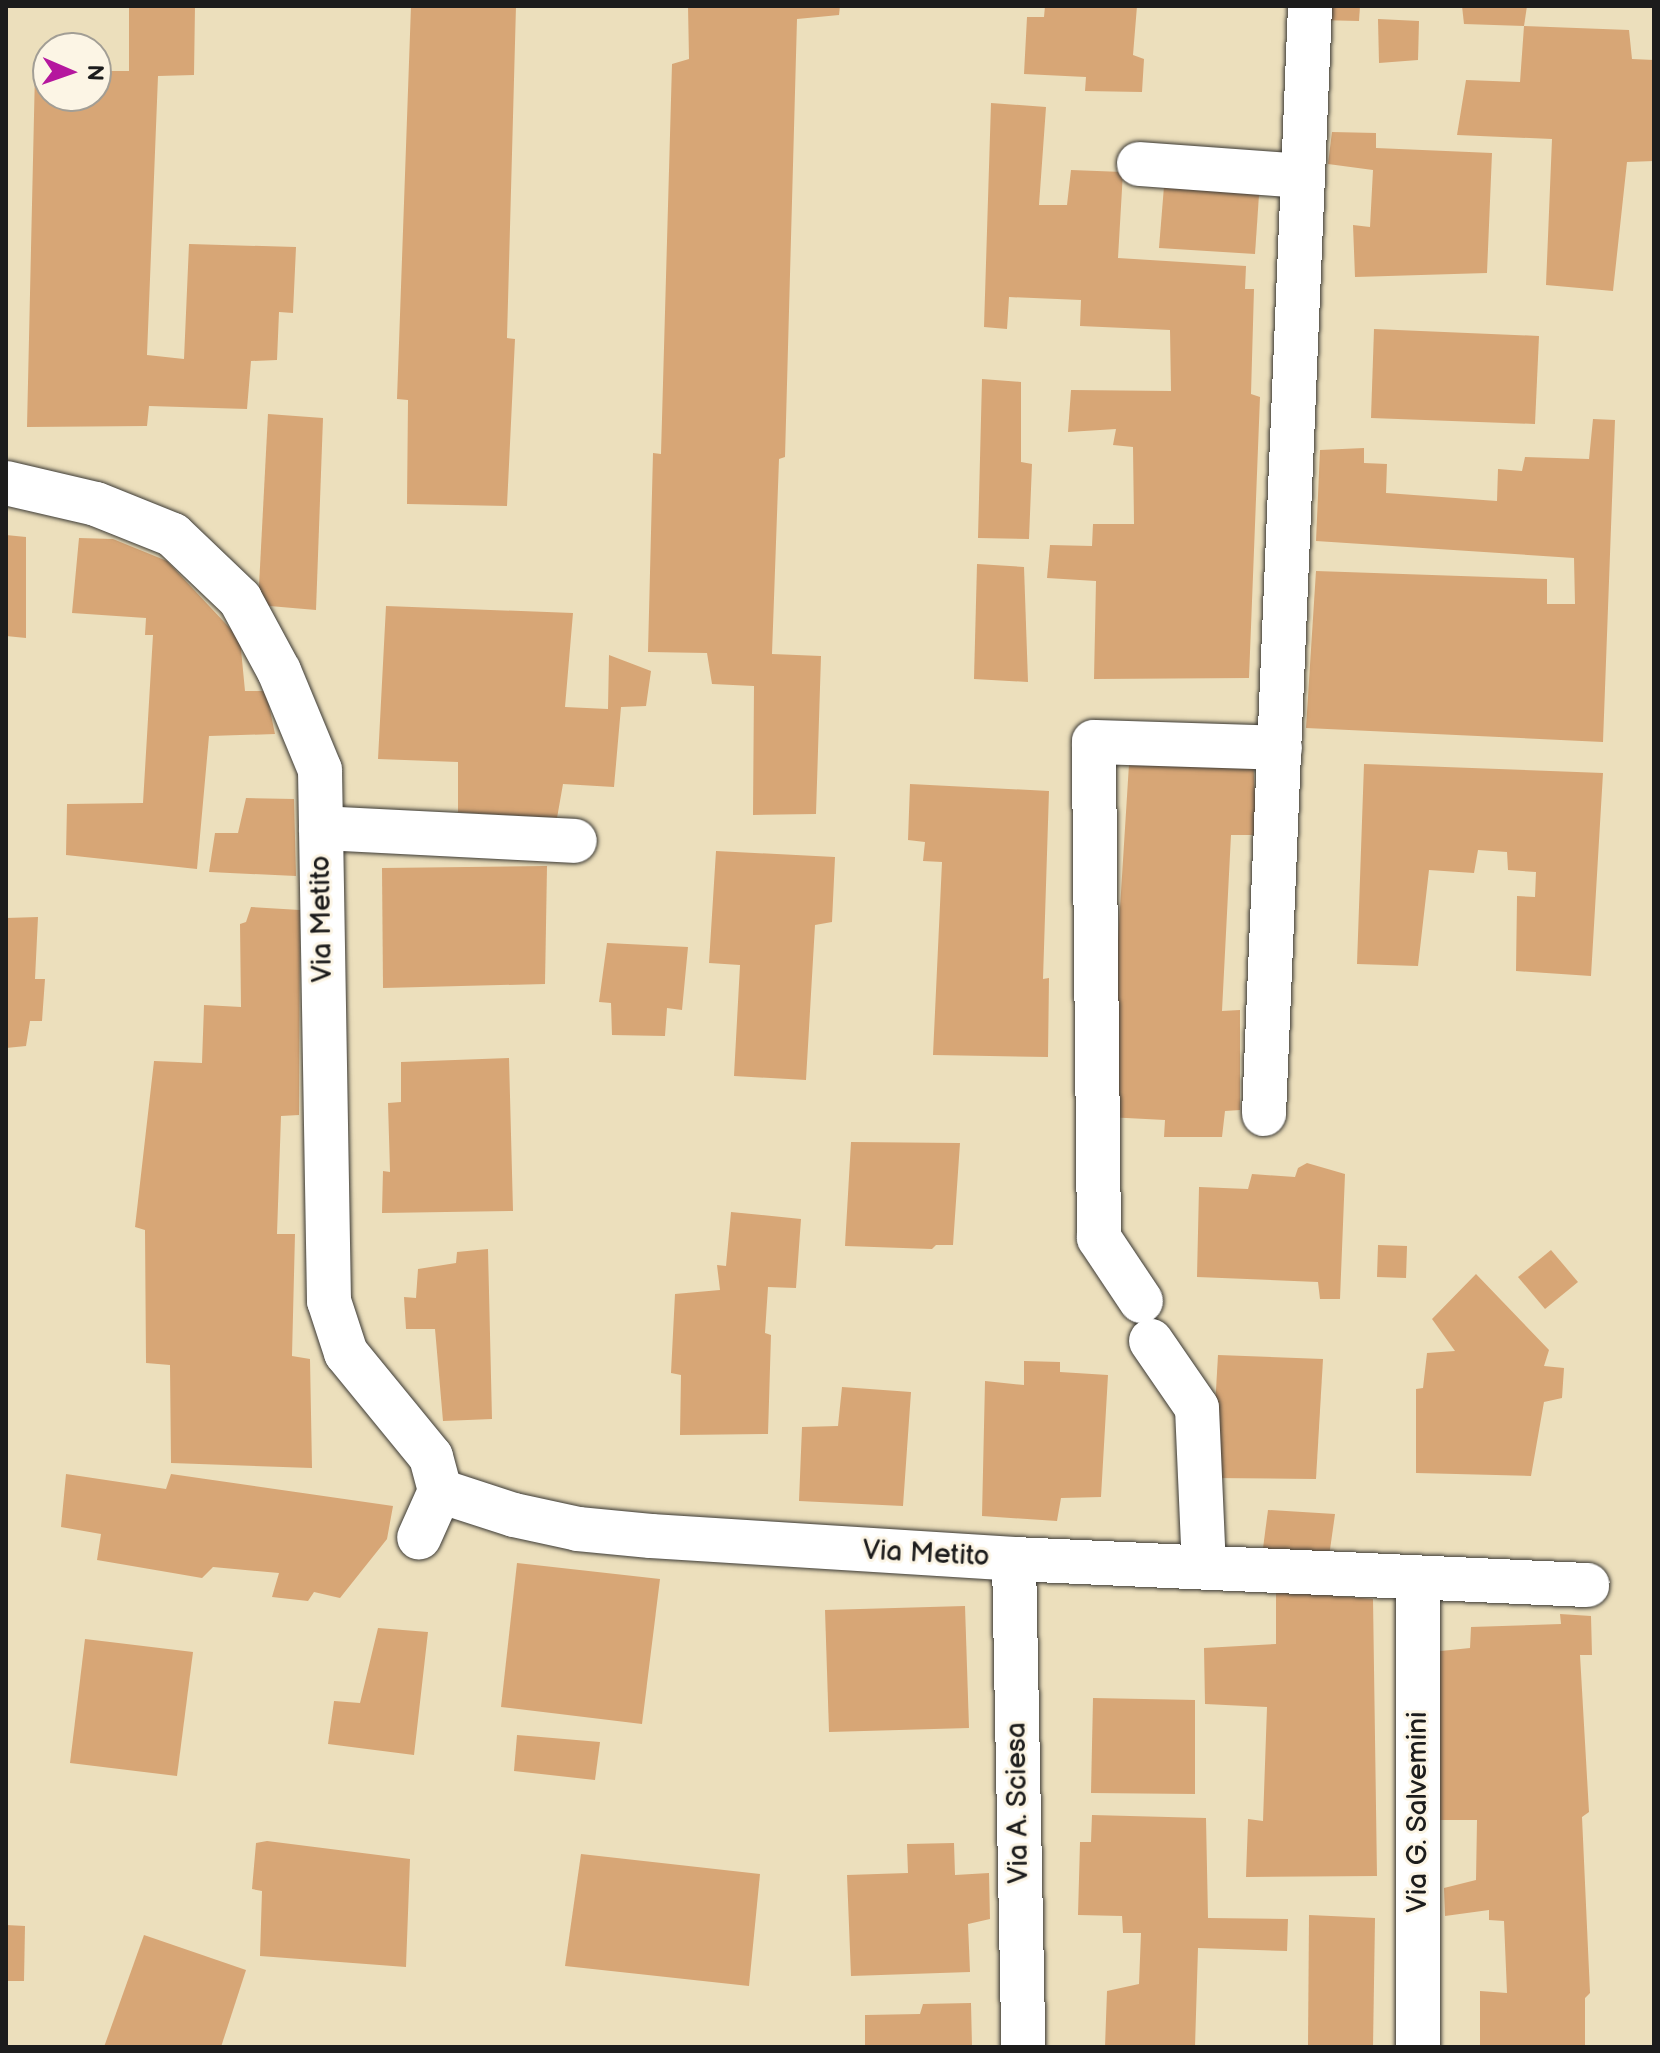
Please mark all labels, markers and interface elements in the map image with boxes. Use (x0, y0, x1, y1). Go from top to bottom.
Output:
north arrow (32, 32, 112, 112)
text: N (81, 64, 108, 82)
street label: Via Metito (304, 855, 340, 983)
street label: Via Metito (862, 1534, 990, 1574)
street label: Via G. Salvemini (1401, 1711, 1435, 1913)
street label: Via A. Sciesa (1000, 1722, 1036, 1884)

